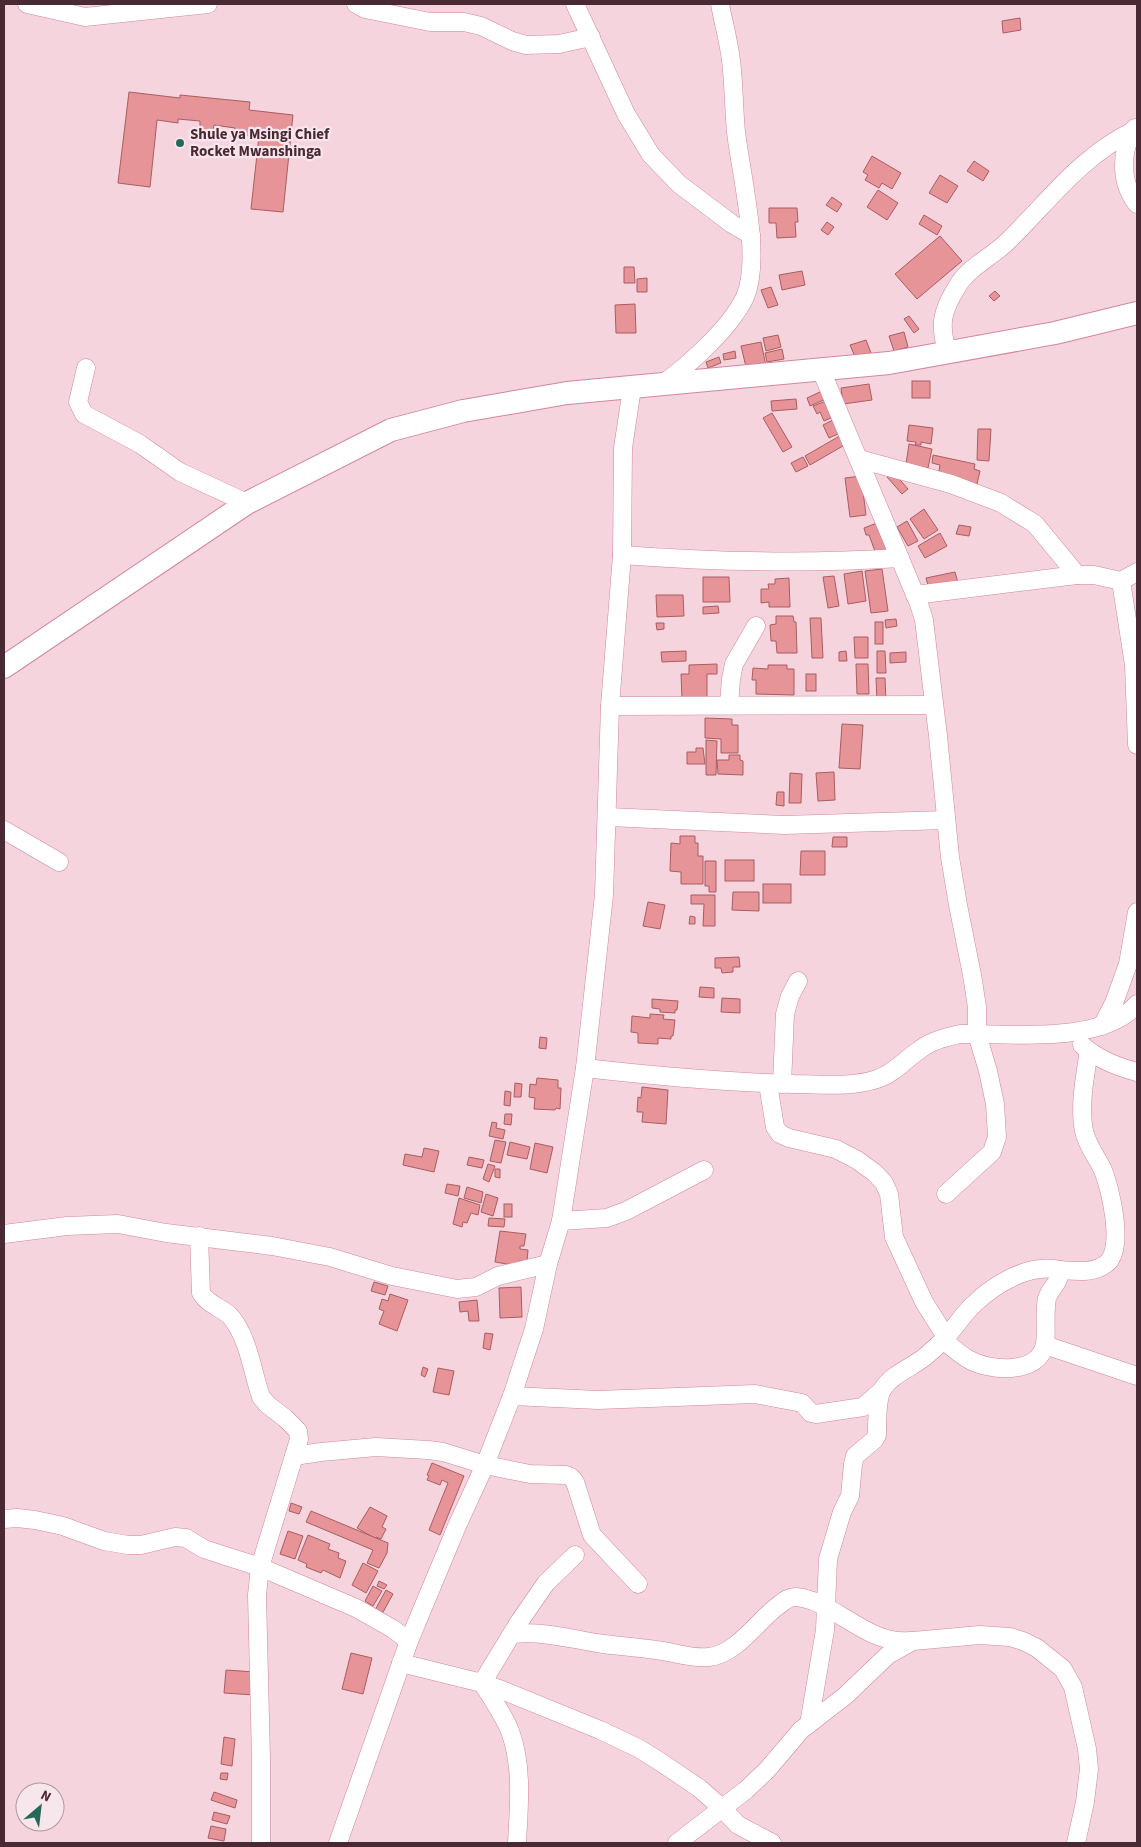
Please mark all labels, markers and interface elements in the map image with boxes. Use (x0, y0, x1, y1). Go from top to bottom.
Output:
place label: Shule ya Msingi Chief Rocket Mwanshinga (190, 124, 330, 162)
marker: Shule ya Msingi Chief Rocket Mwanshinga (174, 137, 186, 149)
north arrow (15, 1782, 65, 1832)
text: N (37, 1785, 54, 1807)

